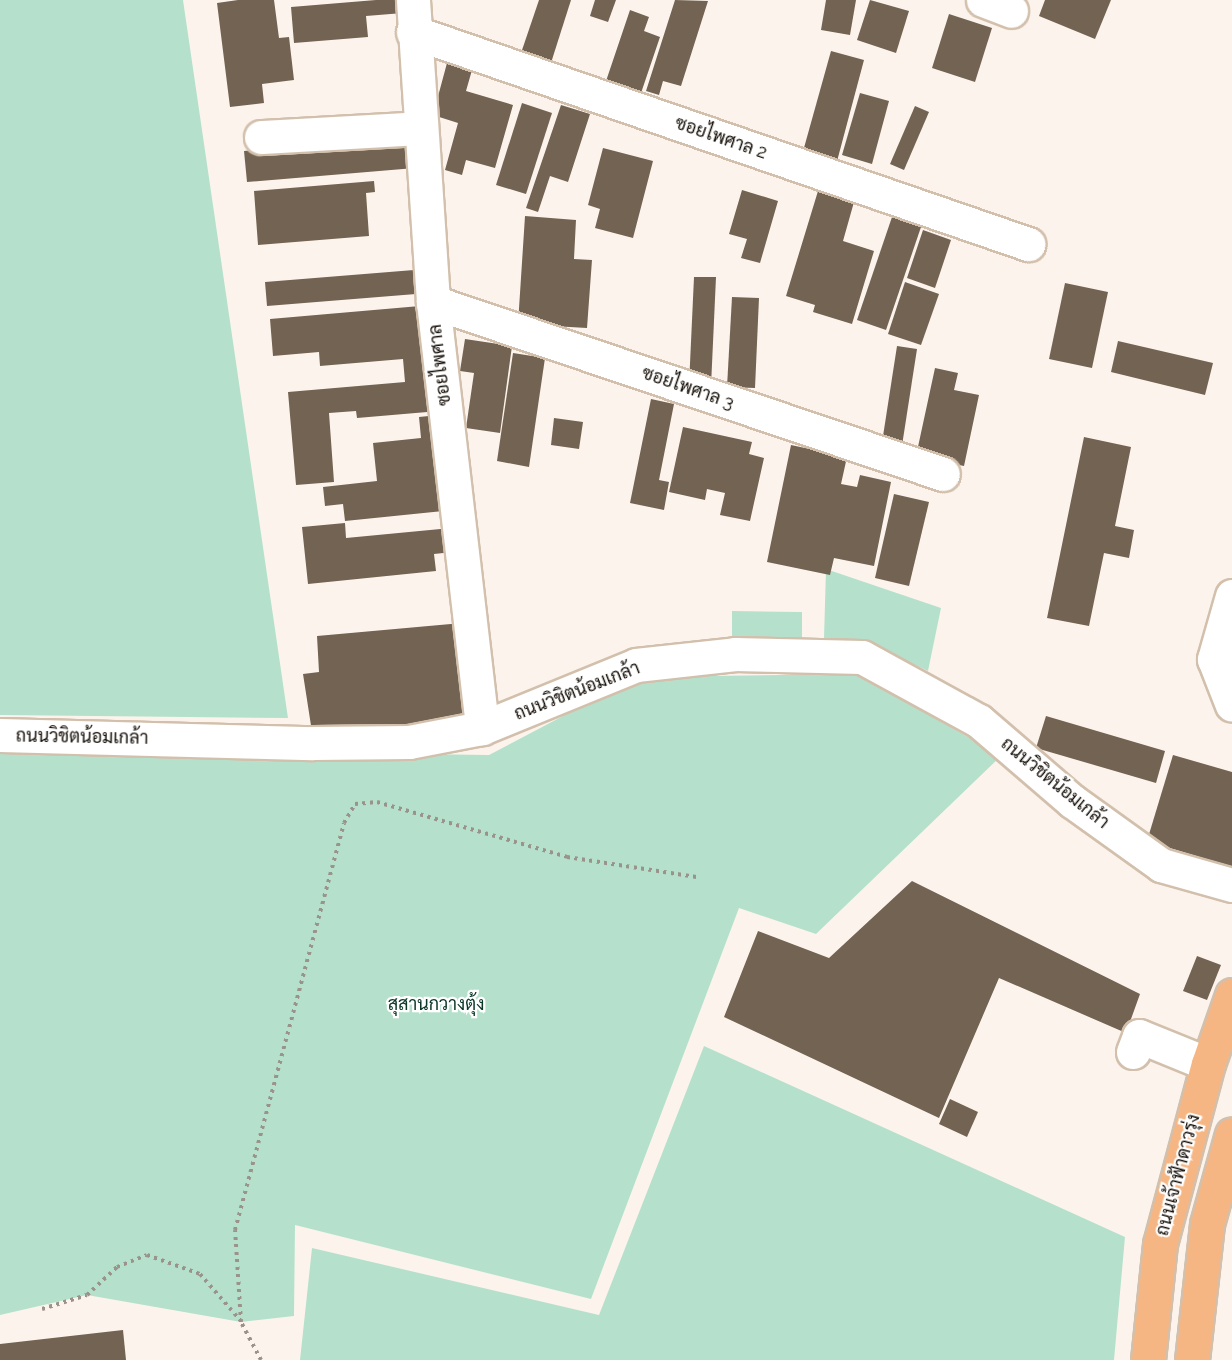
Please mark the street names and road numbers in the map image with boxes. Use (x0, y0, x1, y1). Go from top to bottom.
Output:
street label: ซอยไพศาล 2 (672, 112, 770, 164)
street label: ซอยไพศาล (424, 323, 456, 407)
street label: ซอยไพศาล 3 (639, 362, 737, 414)
street label: ถนนวิชิตน้อมเกล้า (511, 657, 643, 725)
street label: ถนนวิชิตน้อมเกล้า (16, 725, 148, 749)
street label: ถนนวิชิตน้อมเกล้า (997, 733, 1113, 833)
street label: ถนนเจ้าฟ้าดาวรุ่ง (1151, 1112, 1205, 1238)

